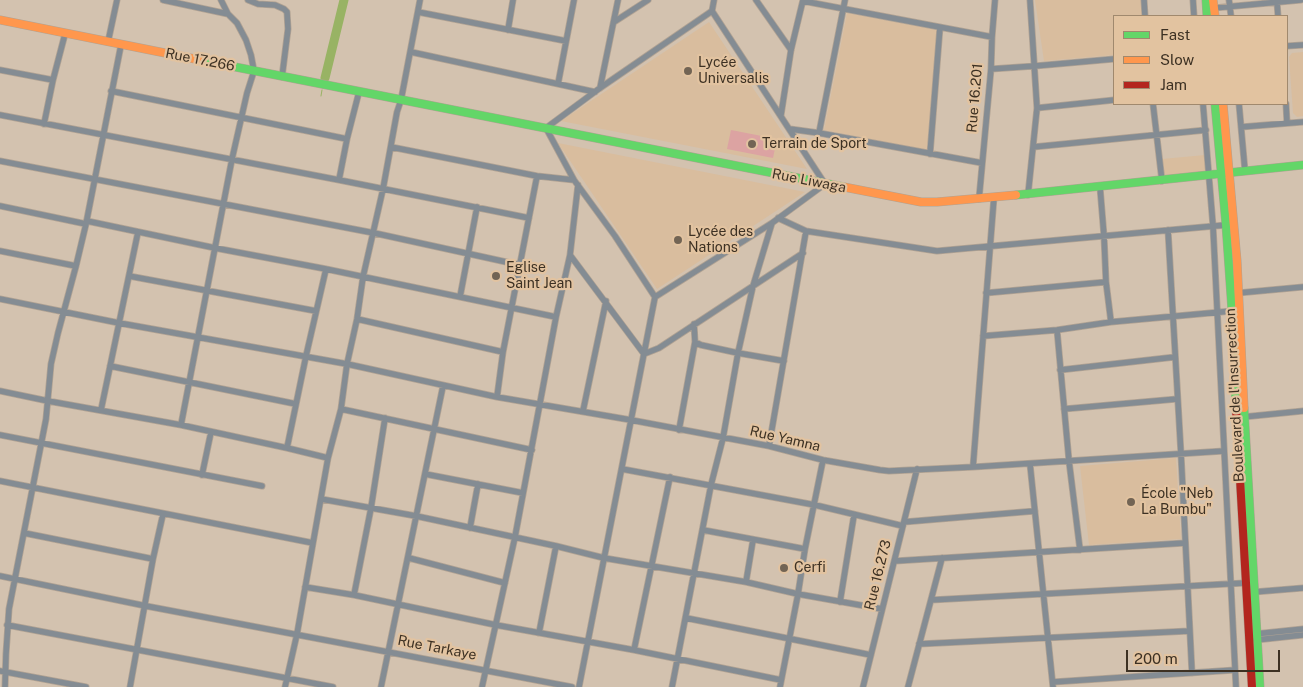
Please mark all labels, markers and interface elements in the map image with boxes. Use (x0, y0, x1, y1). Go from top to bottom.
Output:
legend (1113, 15, 1288, 105)
text: Fast (1160, 26, 1190, 43)
street label: Rue 17.266 (164, 45, 236, 75)
text: Slow (1160, 51, 1194, 68)
place label: Lycée Universalis (698, 55, 769, 88)
street label: Rue 16.201 (964, 63, 986, 133)
marker: Lycée Universalis (682, 65, 694, 77)
text: Jam (1160, 76, 1187, 93)
place label: Terrain de Sport (762, 136, 867, 152)
marker: Terrain de Sport (746, 138, 758, 150)
street label: Rue Liwaga (771, 166, 847, 196)
place label: Lycée des Nations (688, 224, 753, 256)
marker: Lycée des Nations (672, 234, 684, 246)
place label: Eglise Saint Jean (506, 260, 572, 292)
marker: Eglise Saint Jean (490, 270, 502, 282)
street label: Boulevard de l'Insurrection (1222, 308, 1248, 482)
street label: Rue Yamna (748, 423, 822, 455)
place label: École "Neb La Bumbu" (1141, 486, 1213, 518)
marker: École "Neb La Bumbu" (1125, 496, 1137, 508)
street label: Rue 16.273 (861, 538, 895, 612)
place label: Cerfi (794, 560, 826, 576)
marker: Cerfi (778, 562, 790, 574)
street label: Rue Tarkaye (396, 632, 478, 664)
scale bar (1128, 640, 1282, 672)
text: 200 m (1134, 650, 1178, 667)

